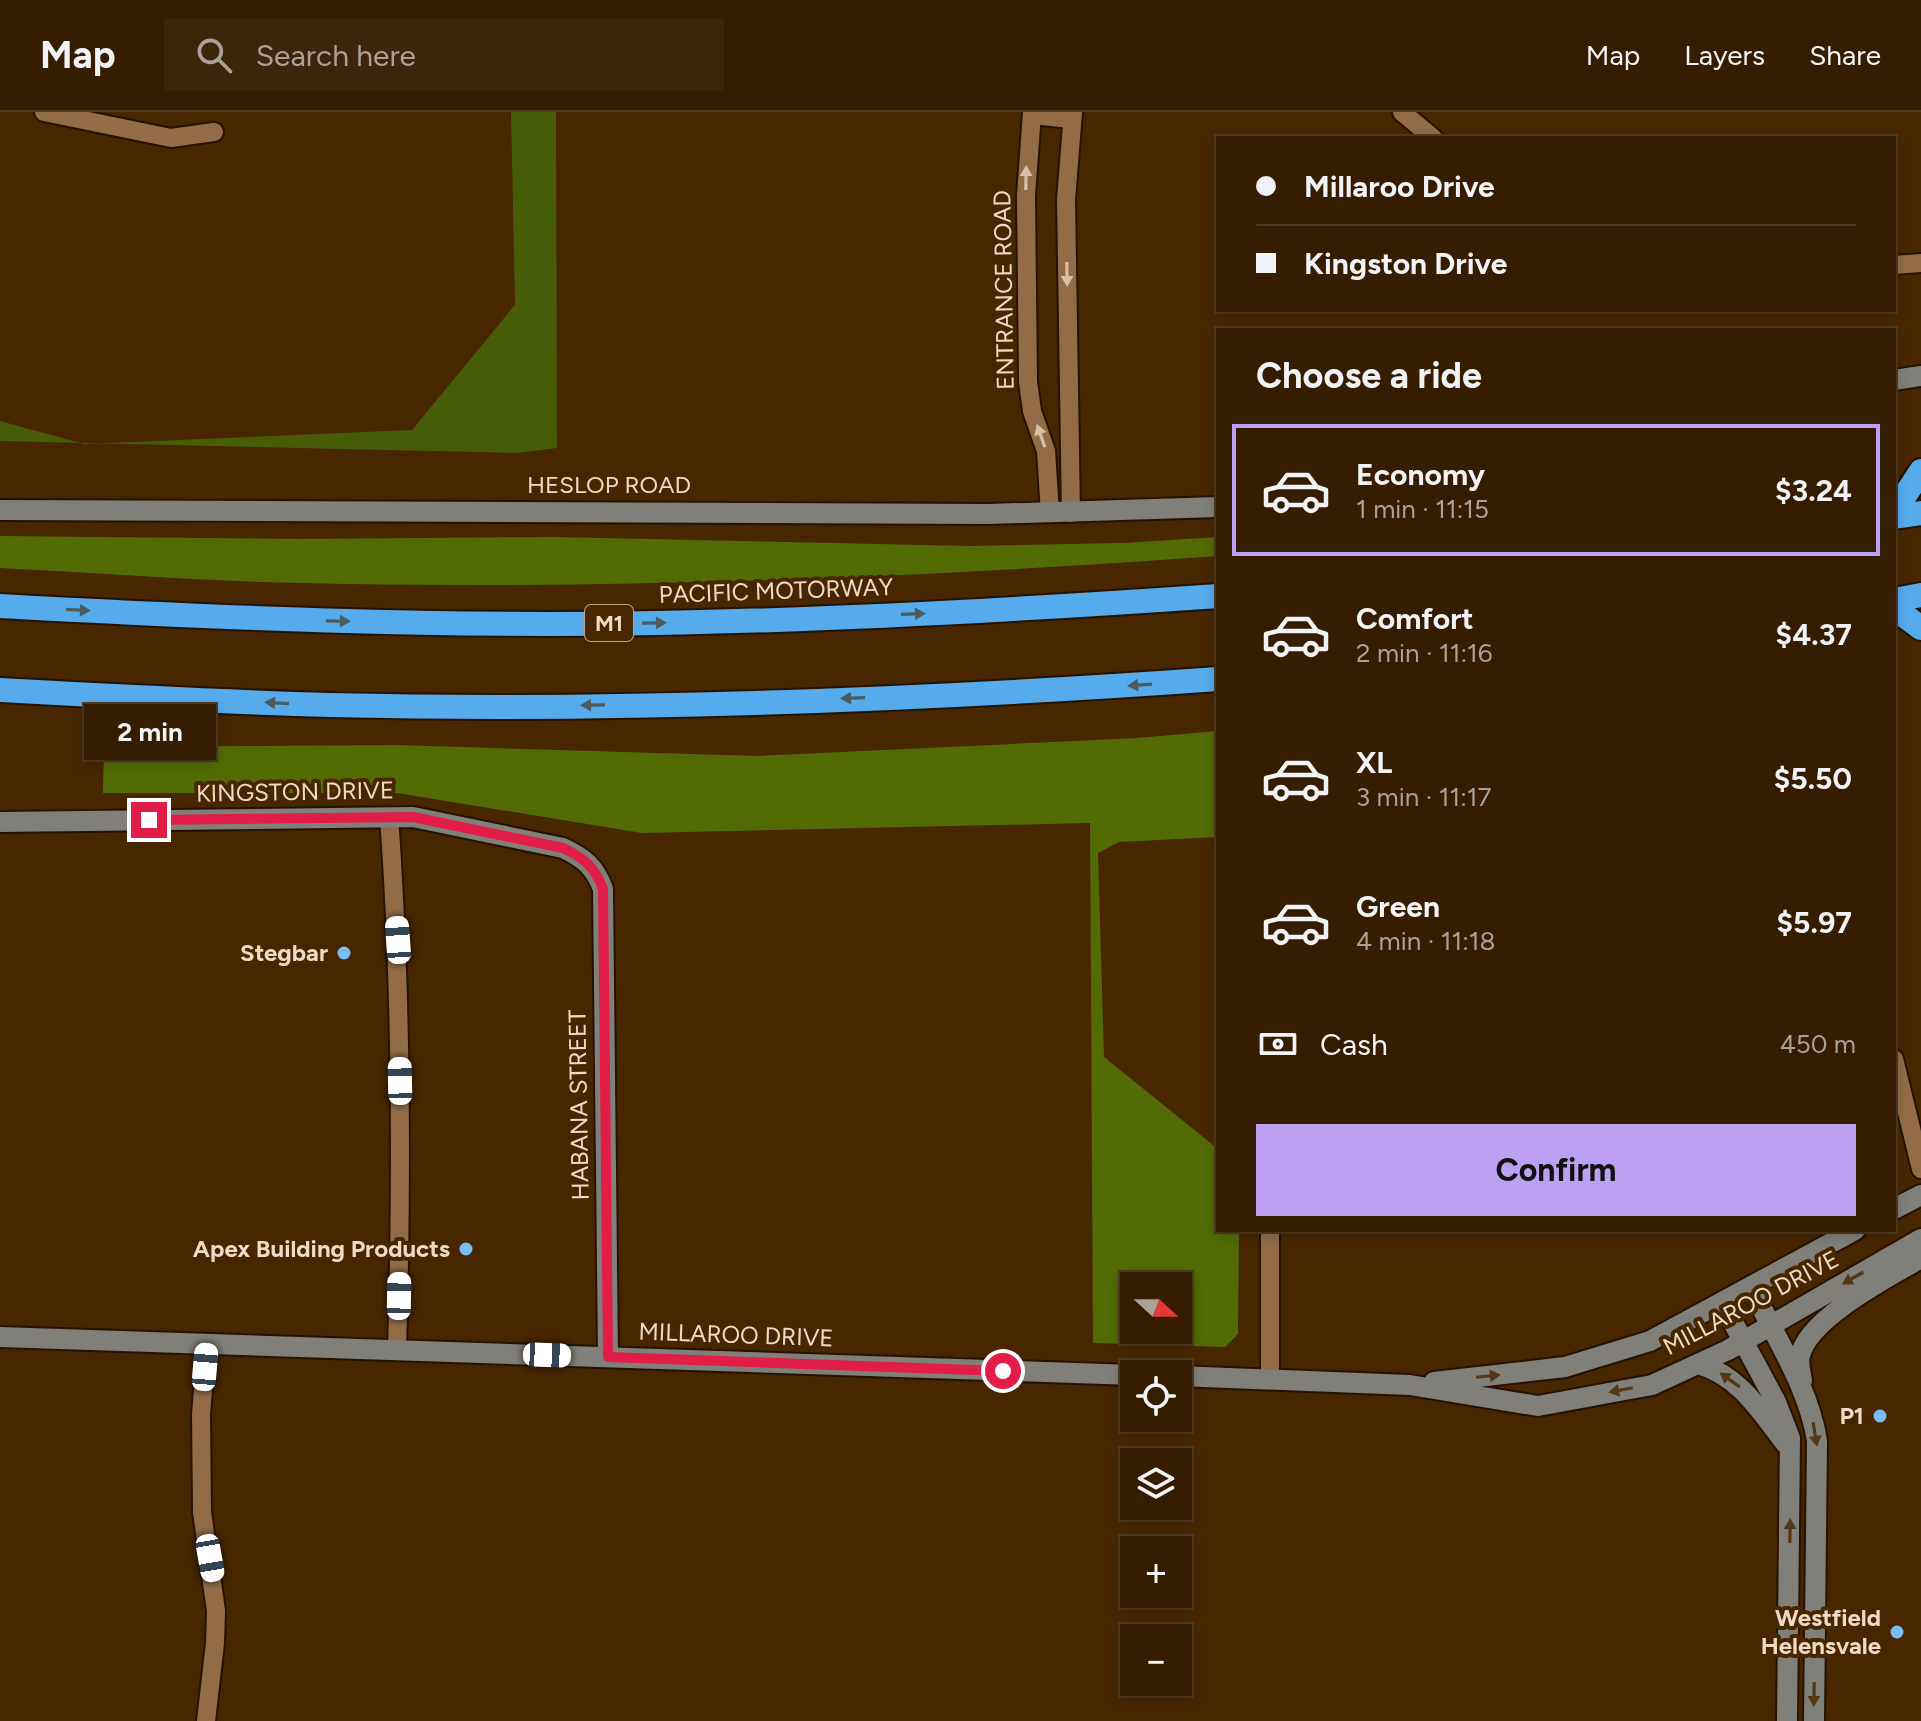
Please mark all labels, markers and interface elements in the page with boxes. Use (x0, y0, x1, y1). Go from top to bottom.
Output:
search box (164, 19, 724, 91)
text: Map (40, 32, 116, 78)
icon: search (192, 33, 236, 77)
text: Search here (256, 37, 416, 74)
text: Map (1586, 38, 1640, 72)
text: Layers (1684, 38, 1765, 72)
text: Share (1809, 38, 1881, 72)
one-way arrow (1020, 165, 1032, 190)
text: Millaroo Drive (1304, 168, 1495, 205)
street label: ENTRANCE ROAD (987, 190, 1020, 390)
text: Kingston Drive (1304, 245, 1507, 282)
one-way arrow (1061, 262, 1073, 287)
text: Choose a ride (1256, 354, 1482, 397)
one-way arrow (1034, 424, 1046, 448)
icon: car (1260, 454, 1332, 526)
text: Economy (1356, 456, 1485, 493)
street label: HESLOP ROAD (527, 470, 691, 499)
text: $3.24 (1775, 472, 1852, 509)
text: 1 min · 11:15 (1356, 493, 1489, 525)
street label: PACIFIC MOTORWAY (658, 572, 894, 609)
icon: car (1260, 598, 1332, 670)
text: Comfort (1356, 600, 1474, 637)
one-way arrow (66, 604, 91, 617)
road number: M1 (585, 605, 633, 641)
one-way arrow (901, 608, 926, 621)
one-way arrow (326, 615, 351, 627)
text: $4.37 (1776, 616, 1852, 653)
one-way arrow (642, 617, 667, 629)
text: 2 min · 11:16 (1356, 637, 1493, 669)
one-way arrow (1127, 679, 1152, 692)
one-way arrow (840, 692, 865, 705)
one-way arrow (264, 696, 289, 709)
one-way arrow (580, 699, 605, 711)
callout: 2 min (83, 704, 215, 760)
text: 2 min (117, 716, 183, 748)
icon: car (1260, 742, 1332, 814)
text: XL (1356, 744, 1392, 781)
text: $5.50 (1774, 760, 1852, 797)
street label: KINGSTON DRIVE (196, 775, 394, 808)
text: 3 min · 11:17 (1356, 781, 1491, 813)
route end (131, 802, 167, 838)
icon: car (1260, 886, 1332, 958)
text: Green (1356, 888, 1440, 925)
text: $5.97 (1776, 904, 1852, 941)
car (384, 915, 412, 965)
text: 4 min · 11:18 (1356, 925, 1495, 957)
place label: Stegbar (240, 938, 328, 967)
marker: Stegbar (335, 944, 353, 962)
street label: HABANA STREET (562, 1009, 595, 1201)
icon: cash (1256, 1022, 1300, 1066)
text: Cash (1320, 1026, 1388, 1063)
text: 450 m (1780, 1028, 1856, 1060)
car (388, 1057, 412, 1105)
button: Confirm (1256, 1124, 1856, 1216)
place label: Apex Building Products (193, 1234, 450, 1263)
marker: Apex Building Products (457, 1240, 475, 1258)
street label: MILLAROO DRIVE (1658, 1244, 1844, 1361)
one-way arrow (1842, 1271, 1864, 1285)
car (387, 1272, 411, 1320)
north arrow (1120, 1272, 1192, 1344)
map controls (1120, 1272, 1192, 1696)
street label: MILLAROO DRIVE (638, 1317, 834, 1352)
car (191, 1342, 219, 1392)
car (523, 1342, 571, 1368)
route start (985, 1353, 1021, 1389)
button: locate (1120, 1360, 1192, 1432)
one-way arrow (1476, 1369, 1501, 1382)
one-way arrow (1720, 1373, 1741, 1388)
one-way arrow (1608, 1385, 1633, 1397)
place label: P1 (1839, 1401, 1864, 1430)
marker: P1 (1871, 1407, 1889, 1425)
one-way arrow (1809, 1422, 1822, 1447)
button: layers (1120, 1448, 1192, 1520)
one-way arrow (1784, 1518, 1796, 1543)
car (194, 1532, 226, 1584)
button: + (1120, 1536, 1192, 1608)
place label: Westfield Helensvale (1761, 1603, 1881, 1660)
marker: Westfield Helensvale (1888, 1623, 1906, 1641)
button: − (1120, 1624, 1192, 1696)
one-way arrow (1808, 1682, 1820, 1707)

